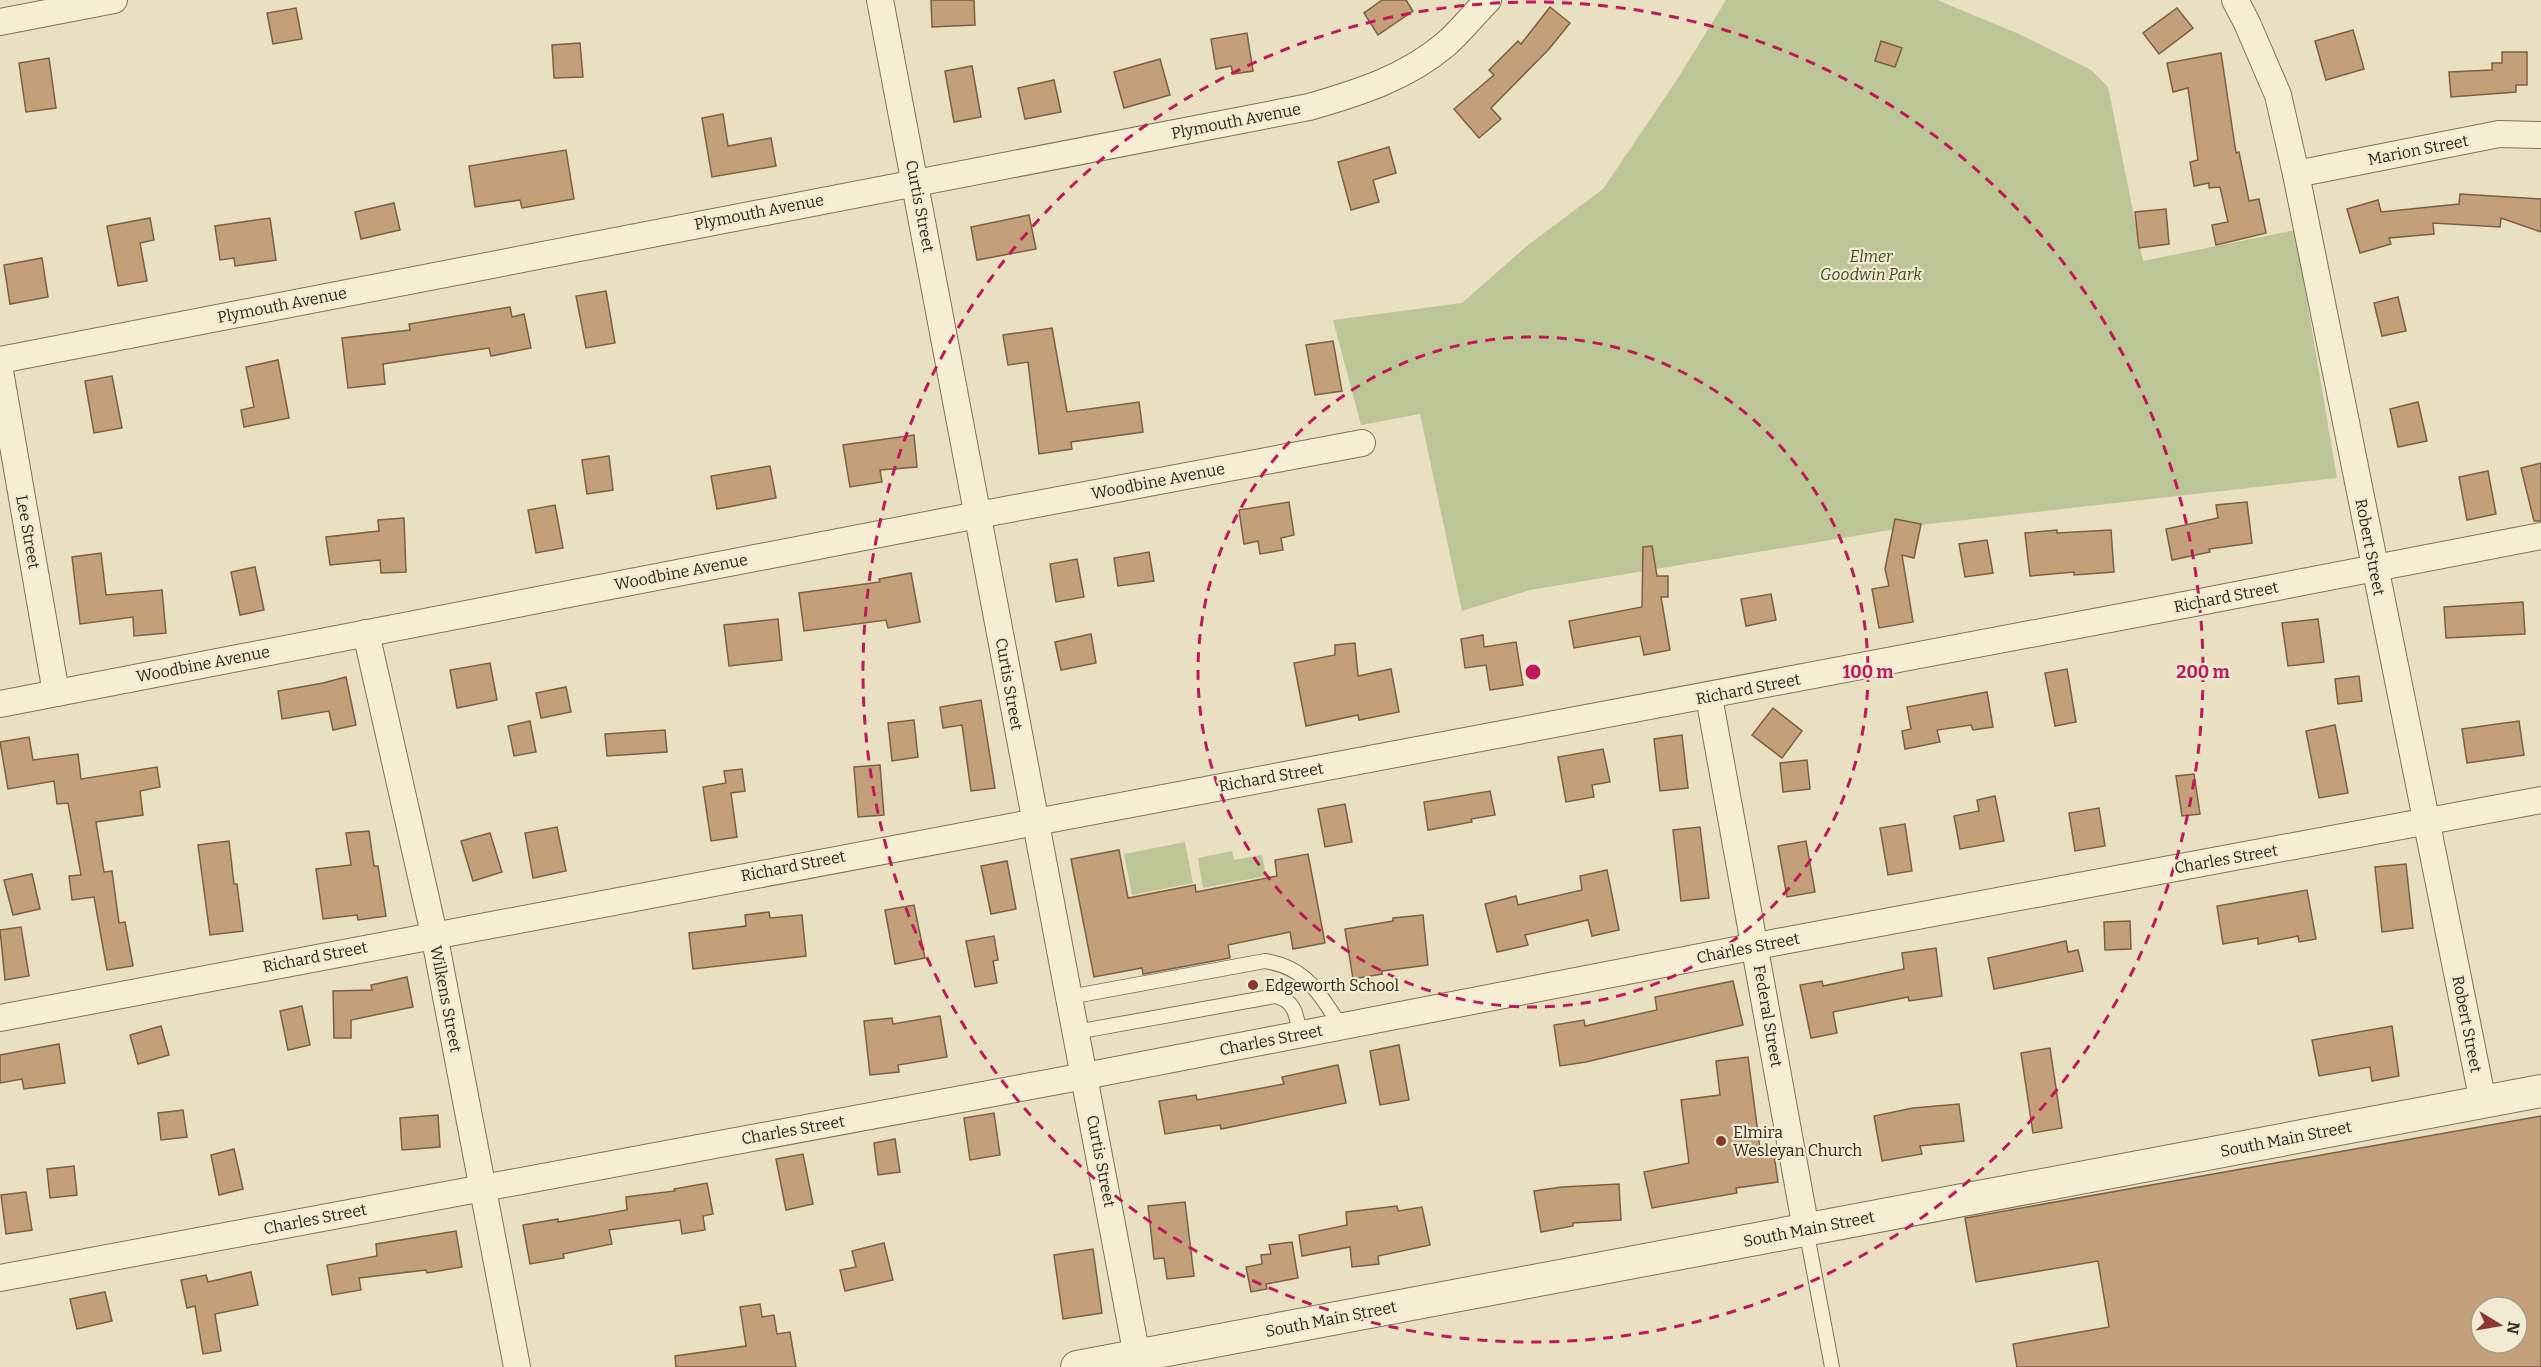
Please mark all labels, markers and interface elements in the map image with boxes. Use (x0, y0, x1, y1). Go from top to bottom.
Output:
street label: Plymouth Avenue (1170, 99, 1302, 143)
street label: Marion Street (2366, 131, 2470, 169)
street label: Curtis Street (902, 158, 938, 254)
street label: Plymouth Avenue (693, 190, 825, 234)
park label: Elmer Goodwin Park (1820, 247, 1922, 284)
street label: Plymouth Avenue (216, 283, 348, 327)
street label: Woodbine Avenue (1090, 459, 1226, 503)
street label: Lee Street (12, 494, 44, 571)
street label: Robert Street (2351, 497, 2389, 597)
street label: Woodbine Avenue (613, 550, 749, 594)
street label: Richard Street (2172, 577, 2280, 616)
street label: Curtis Street (992, 636, 1027, 732)
street label: Woodbine Avenue (135, 642, 271, 686)
text: 100 m (1842, 661, 1894, 683)
text: 200 m (2176, 661, 2230, 683)
centre of rings (1523, 662, 1543, 682)
street label: Richard Street (1694, 669, 1802, 708)
street label: Richard Street (1217, 758, 1325, 796)
street label: Charles Street (2173, 841, 2279, 877)
street label: Richard Street (739, 846, 847, 885)
street label: Charles Street (1695, 929, 1801, 967)
street label: Richard Street (261, 937, 369, 976)
street label: Wilkens Street (426, 944, 466, 1054)
street label: Federal Street (1750, 963, 1786, 1069)
street label: Robert Street (2448, 974, 2486, 1074)
place label: Edgeworth School (1265, 976, 1400, 995)
marker: Edgeworth School (1246, 978, 1260, 992)
street label: Charles Street (1218, 1021, 1324, 1059)
street label: Charles Street (740, 1112, 846, 1148)
street label: Curtis Street (1083, 1113, 1119, 1209)
street label: South Main Street (2219, 1117, 2353, 1161)
place label: Elmira Wesleyan Church (1733, 1123, 1862, 1160)
marker: Elmira Wesleyan Church (1714, 1134, 1728, 1148)
street label: Charles Street (262, 1200, 368, 1238)
street label: South Main Street (1742, 1207, 1876, 1251)
north arrow (2469, 1295, 2529, 1355)
street label: South Main Street (1264, 1297, 1398, 1341)
text: N (2503, 1320, 2524, 1336)

